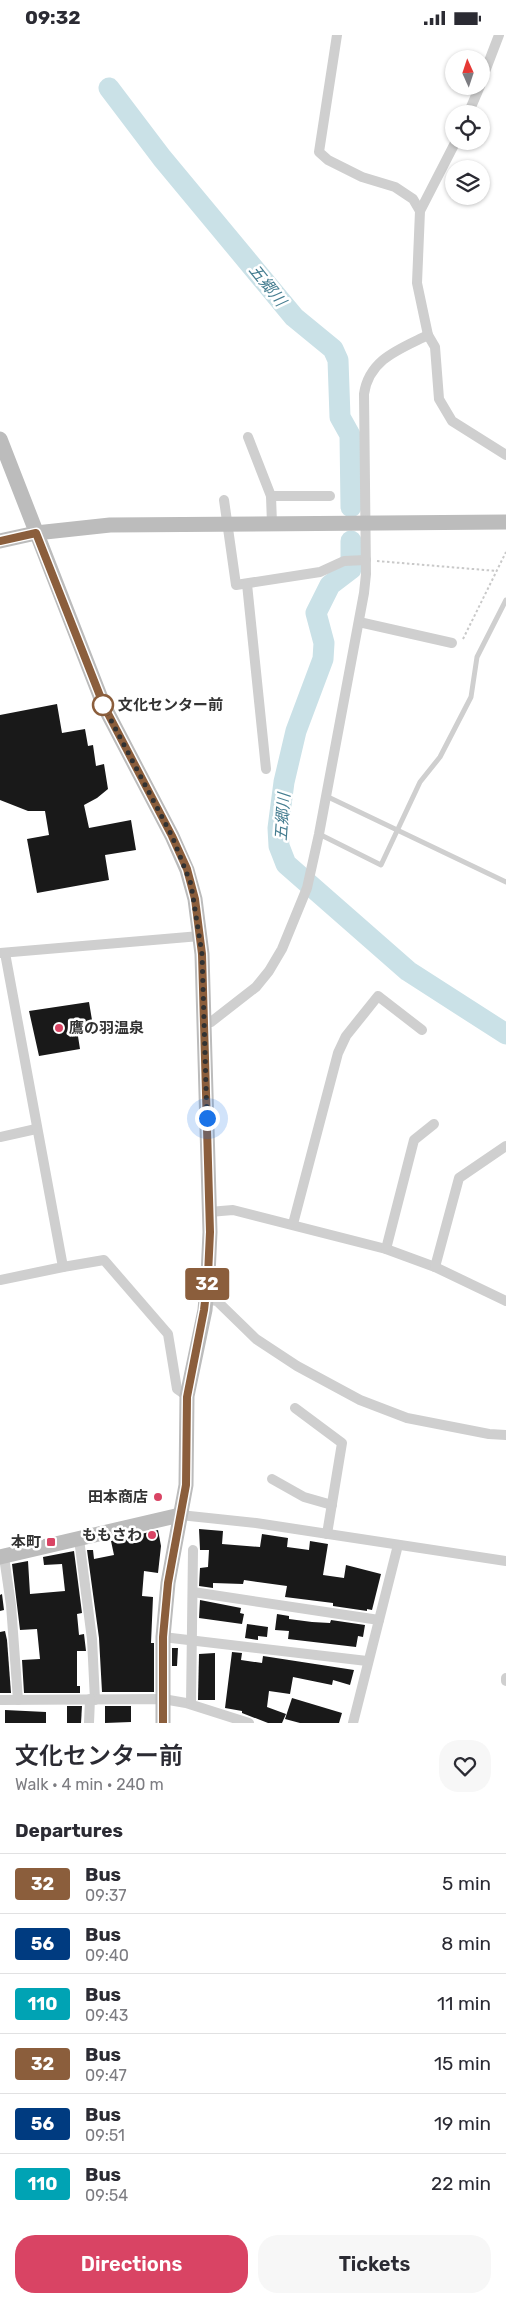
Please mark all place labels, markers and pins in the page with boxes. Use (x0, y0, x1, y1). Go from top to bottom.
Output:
marker: 文化センター前 (92, 694, 114, 716)
place label: 文化センター前 (118, 696, 223, 714)
place label: 鷹の羽温泉 (69, 1019, 144, 1037)
marker: 鷹の羽温泉 (53, 1022, 65, 1034)
place label: 田本商店 (88, 1488, 148, 1506)
marker: 田本商店 (152, 1491, 164, 1503)
place label: ももさわ (82, 1526, 142, 1544)
marker: ももさわ (146, 1529, 158, 1541)
place label: 本町 (11, 1533, 41, 1551)
marker: 本町 (45, 1536, 57, 1548)

